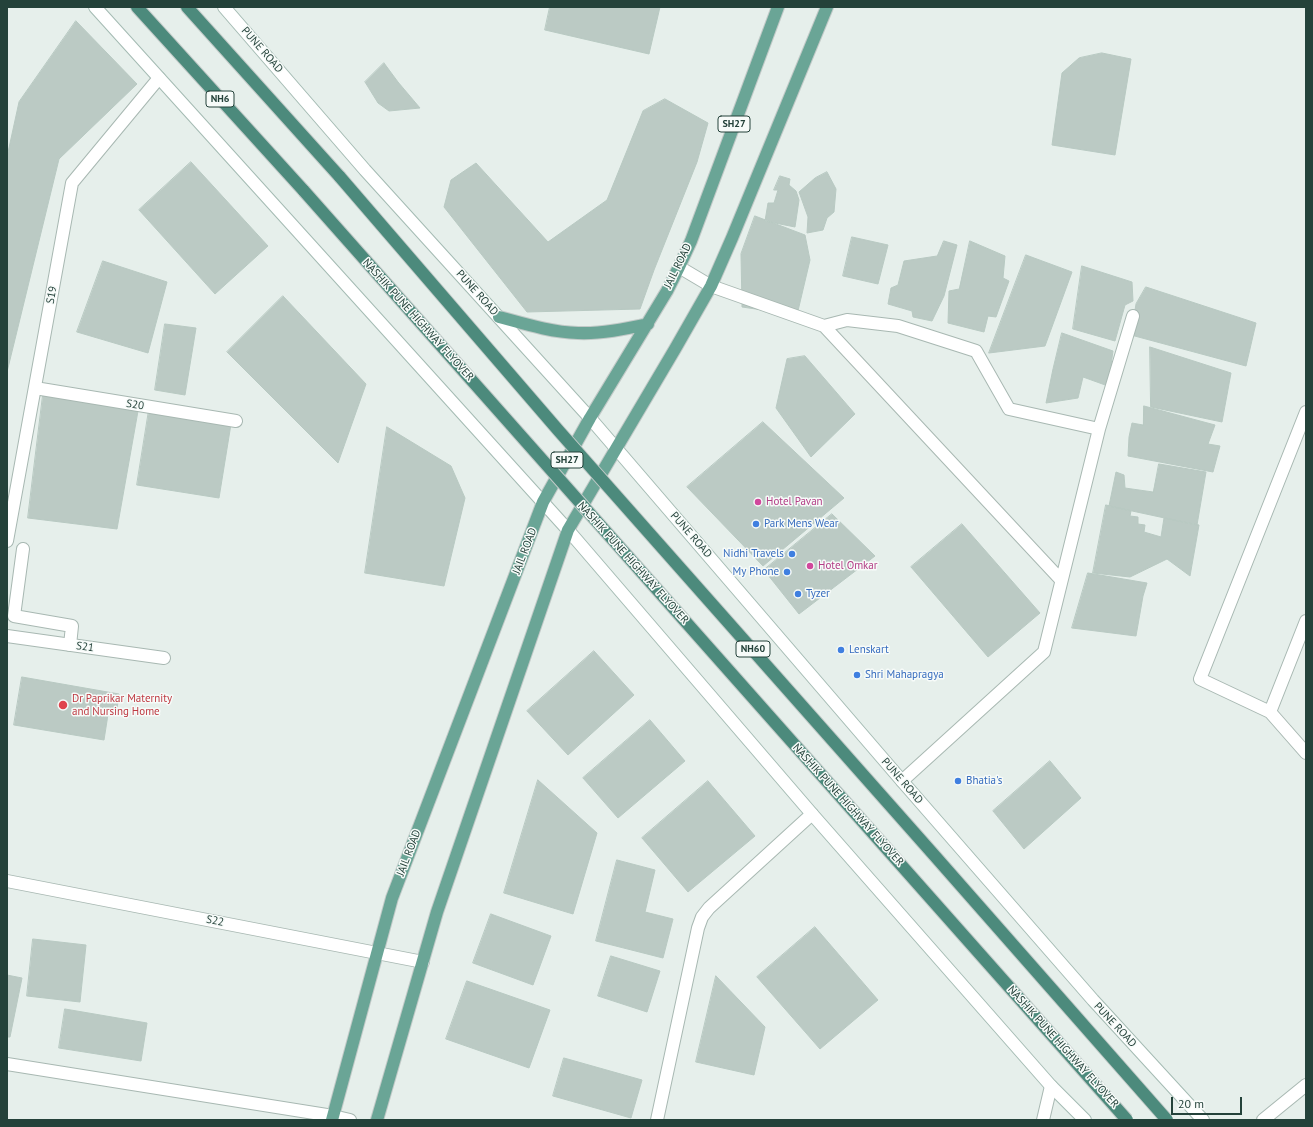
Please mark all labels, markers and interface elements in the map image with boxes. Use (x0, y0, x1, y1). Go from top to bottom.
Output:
street label: PUNE ROAD (238, 24, 286, 76)
road number: NH6 (206, 91, 234, 107)
road number: SH27 (718, 116, 750, 132)
street label: JAIL ROAD (661, 241, 695, 291)
street label: NASHIK PUNE HIGHWAY FLYOVER (360, 256, 476, 384)
street label: PUNE ROAD (453, 268, 501, 318)
street label: S19 (44, 285, 60, 305)
street label: S20 (125, 397, 145, 413)
road number: SH27 (551, 452, 583, 468)
place label: Hotel Pavan (766, 495, 823, 509)
marker: Hotel Pavan (753, 497, 763, 507)
street label: NASHIK PUNE HIGHWAY FLYOVER (575, 499, 691, 627)
street label: PUNE ROAD (667, 509, 715, 561)
place label: Park Mens Wear (764, 517, 838, 531)
marker: Park Mens Wear (751, 519, 761, 529)
street label: JAIL ROAD (510, 526, 540, 576)
place label: Nidhi Travels (723, 547, 784, 561)
marker: Nidhi Travels (787, 549, 797, 559)
place label: Hotel Omkar (818, 559, 878, 573)
marker: Hotel Omkar (805, 561, 815, 571)
place label: My Phone (733, 565, 779, 579)
marker: My Phone (782, 567, 792, 577)
place label: Tyzer (806, 587, 830, 601)
marker: Tyzer (793, 589, 803, 599)
street label: S21 (75, 639, 95, 655)
road number: NH60 (736, 641, 770, 657)
place label: Lenskart (849, 643, 889, 657)
marker: Lenskart (836, 645, 846, 655)
place label: Shri Mahapragya (865, 668, 944, 682)
marker: Shri Mahapragya (852, 670, 862, 680)
place label: Dr Paprikar Maternity and Nursing Home (72, 692, 172, 718)
marker: Dr Paprikar Maternity and Nursing Home (57, 699, 69, 711)
street label: NASHIK PUNE HIGHWAY FLYOVER (790, 741, 906, 869)
street label: PUNE ROAD (878, 755, 926, 807)
place label: Bhatia's (966, 774, 1002, 788)
marker: Bhatia's (953, 776, 963, 786)
street label: JAIL ROAD (394, 828, 424, 878)
street label: S22 (205, 913, 225, 929)
street label: NASHIK PUNE HIGHWAY FLYOVER (1005, 983, 1121, 1111)
street label: PUNE ROAD (1091, 1000, 1139, 1050)
scale bar (1173, 1089, 1244, 1115)
text: 20 m (1178, 1096, 1204, 1111)

